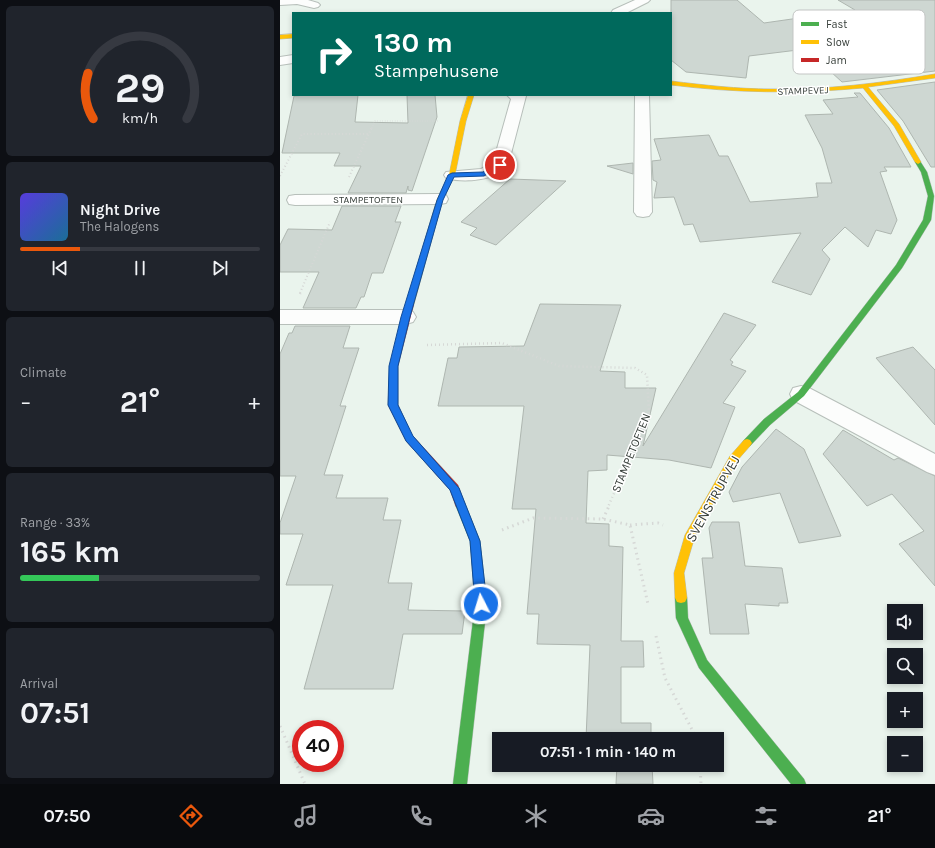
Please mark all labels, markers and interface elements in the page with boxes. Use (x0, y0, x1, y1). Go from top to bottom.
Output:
legend (793, 10, 925, 74)
text: Fast (826, 18, 847, 31)
text: 130 m (374, 26, 453, 59)
icon: right (308, 28, 360, 80)
text: Slow (826, 36, 850, 49)
text: Jam (826, 54, 847, 67)
text: Stampehusene (374, 60, 499, 82)
text: 29 (115, 64, 165, 112)
street label: STAMPEVEJ (777, 84, 829, 98)
text: km/h (122, 109, 158, 126)
pin (483, 148, 517, 182)
icon: arrive (489, 154, 511, 176)
street label: STAMPETOFTEN (333, 194, 403, 206)
text: Night Drive (80, 201, 160, 219)
text: The Halogens (80, 219, 159, 234)
icon: previous (49, 257, 71, 279)
icon: pause (129, 257, 151, 279)
icon: next (209, 257, 231, 279)
text: Climate (20, 365, 66, 380)
text: 21° (120, 384, 160, 420)
text: − (20, 389, 32, 415)
text: + (248, 389, 260, 415)
street label: STAMPETOFTEN (609, 411, 653, 495)
street label: SVENSTRUPVEJ (682, 453, 744, 545)
text: Range · 33% (20, 515, 90, 530)
text: 165 km (20, 534, 120, 570)
position arrow (460, 583, 502, 625)
map controls (887, 604, 923, 772)
button: sound (887, 604, 923, 640)
button: search (887, 648, 923, 684)
text: Arrival (20, 676, 58, 691)
button: + (887, 692, 923, 728)
text: 07:51 (20, 695, 90, 731)
speed limit sign: 40 (292, 720, 344, 772)
button: − (887, 736, 923, 772)
text: 07:51 · 1 min · 140 m (540, 743, 676, 761)
icon: directions (177, 802, 205, 830)
icon: music (292, 802, 320, 830)
icon: phone (407, 802, 435, 830)
icon: climate (522, 802, 550, 830)
icon: car (637, 802, 665, 830)
icon: filters (752, 802, 780, 830)
text: 07:50 (43, 805, 91, 827)
text: 21° (867, 805, 892, 827)

